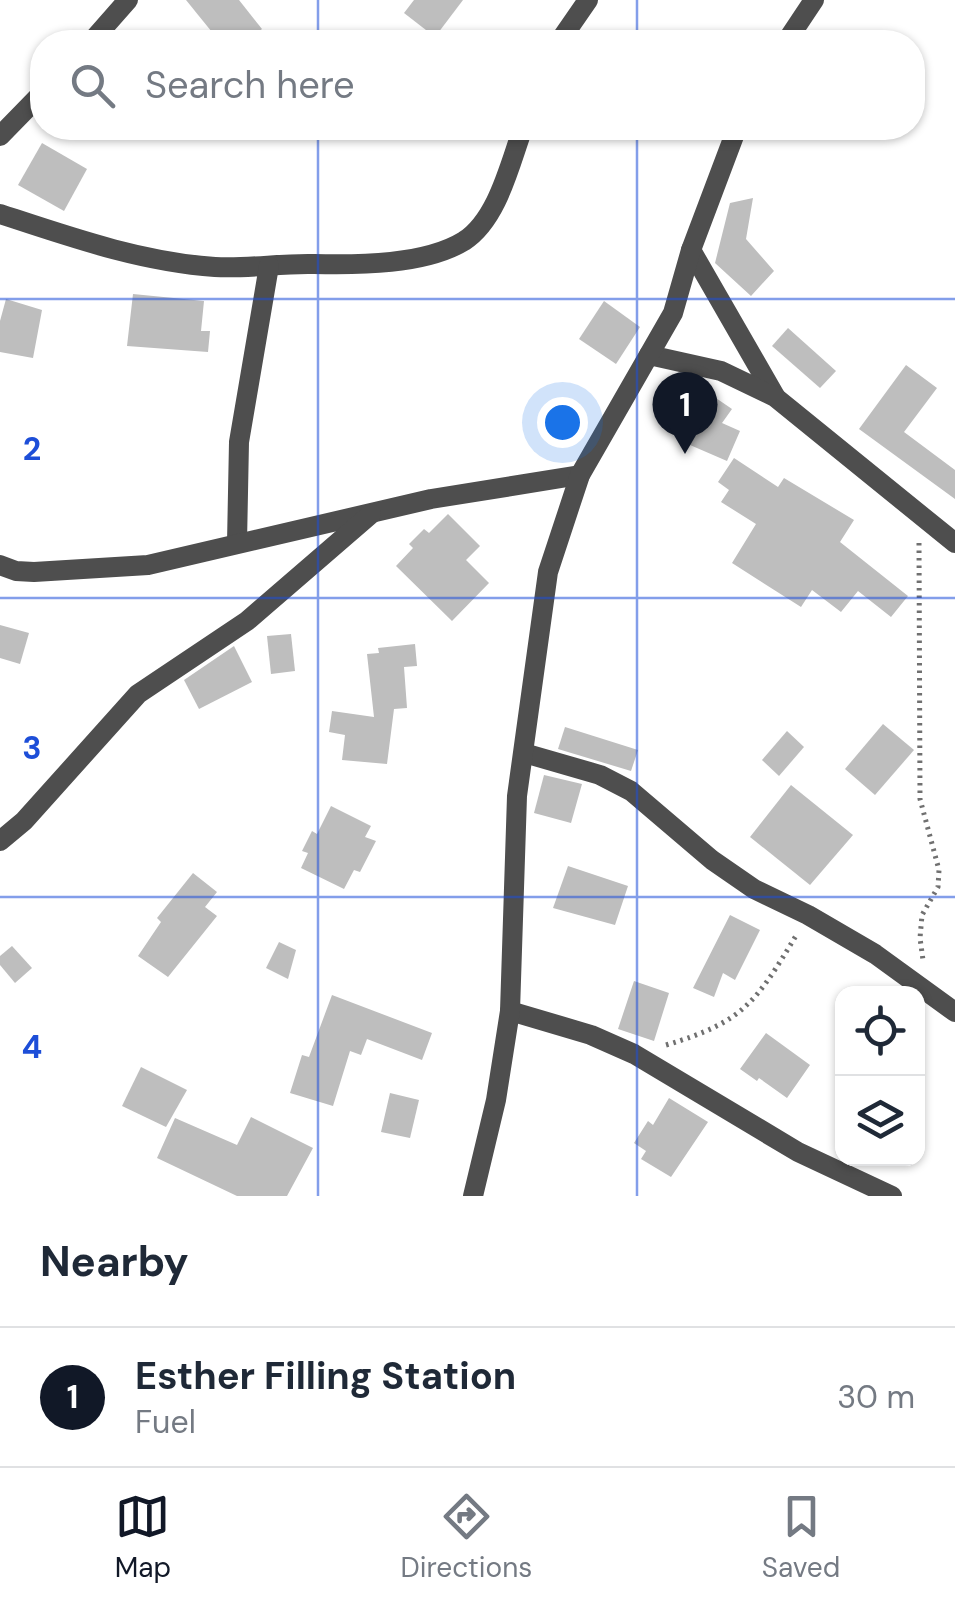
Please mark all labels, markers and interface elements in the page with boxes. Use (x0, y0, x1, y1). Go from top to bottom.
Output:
search box (30, 30, 925, 140)
icon: search (65, 58, 120, 113)
text: Search here (145, 60, 355, 110)
pin: 1 (652, 372, 718, 454)
your location (537, 397, 588, 448)
text: 2 (23, 428, 41, 470)
text: 3 (22, 727, 42, 769)
map controls (835, 986, 925, 1166)
button: locate (835, 986, 925, 1076)
text: 4 (22, 1026, 42, 1068)
button: layers (835, 1076, 925, 1166)
text: Nearby (40, 1234, 189, 1289)
text: Esther Filling Station (135, 1351, 516, 1401)
text: 1 (67, 1376, 78, 1418)
text: 30 m (837, 1376, 915, 1418)
text: Fuel (135, 1401, 196, 1443)
tab: Map (115, 1489, 171, 1586)
tab: Directions (401, 1489, 532, 1586)
tab: Saved (762, 1489, 840, 1586)

